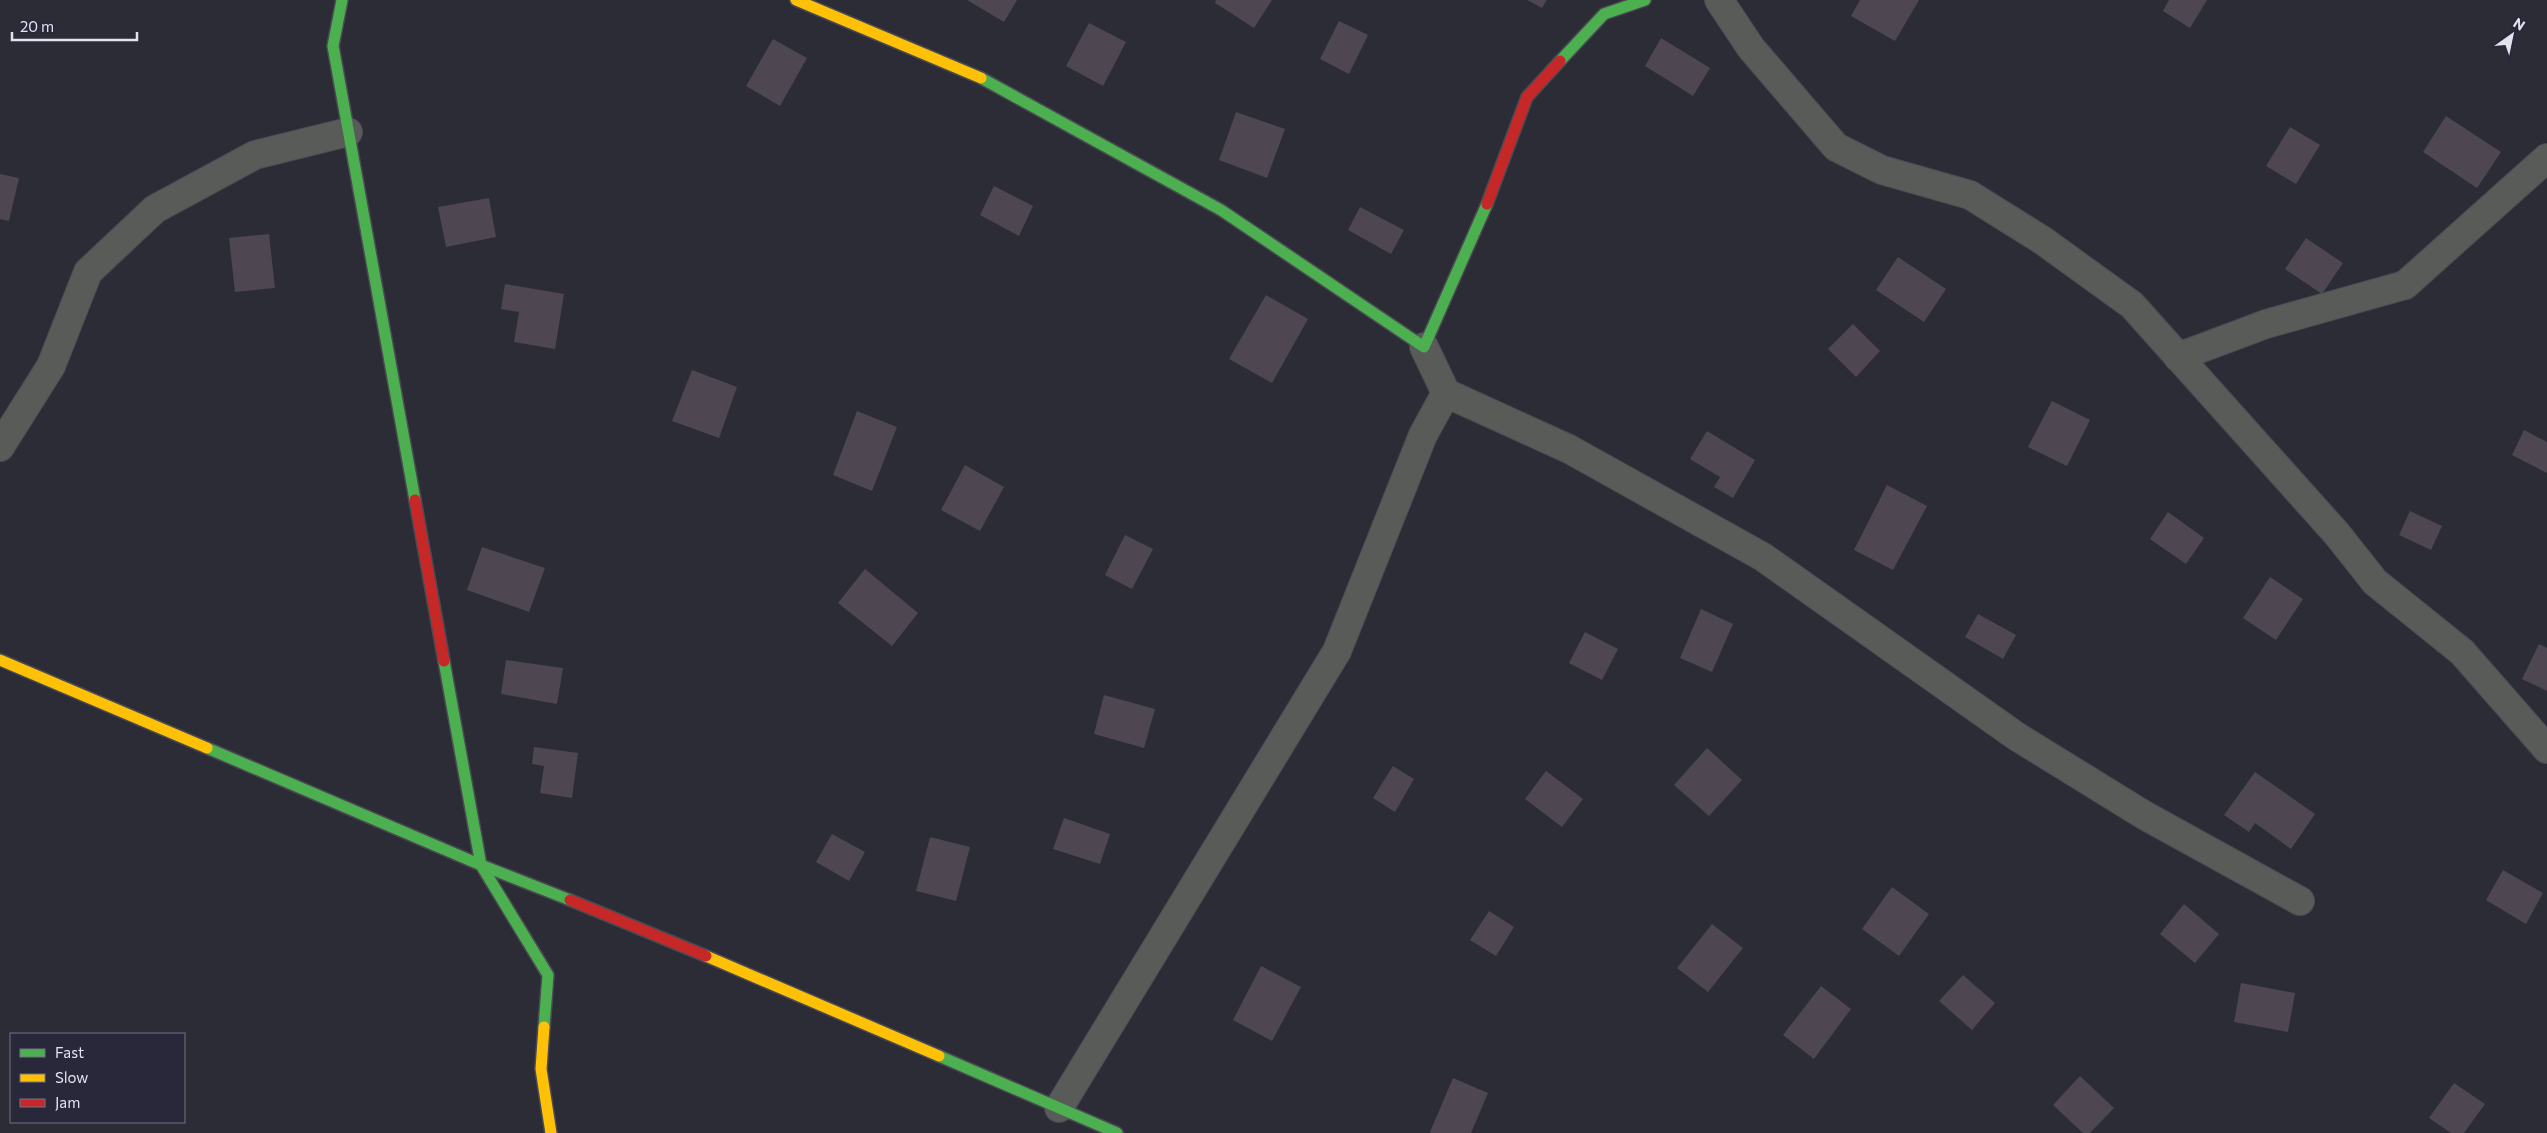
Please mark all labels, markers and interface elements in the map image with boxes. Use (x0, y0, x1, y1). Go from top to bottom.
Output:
scale bar (12, 10, 138, 42)
north arrow (2487, 10, 2537, 60)
text: N (2510, 14, 2528, 34)
text: 20 m (20, 17, 54, 35)
legend (10, 1033, 185, 1123)
text: Fast (55, 1043, 84, 1061)
text: Slow (55, 1068, 88, 1086)
text: Jam (55, 1093, 80, 1111)

